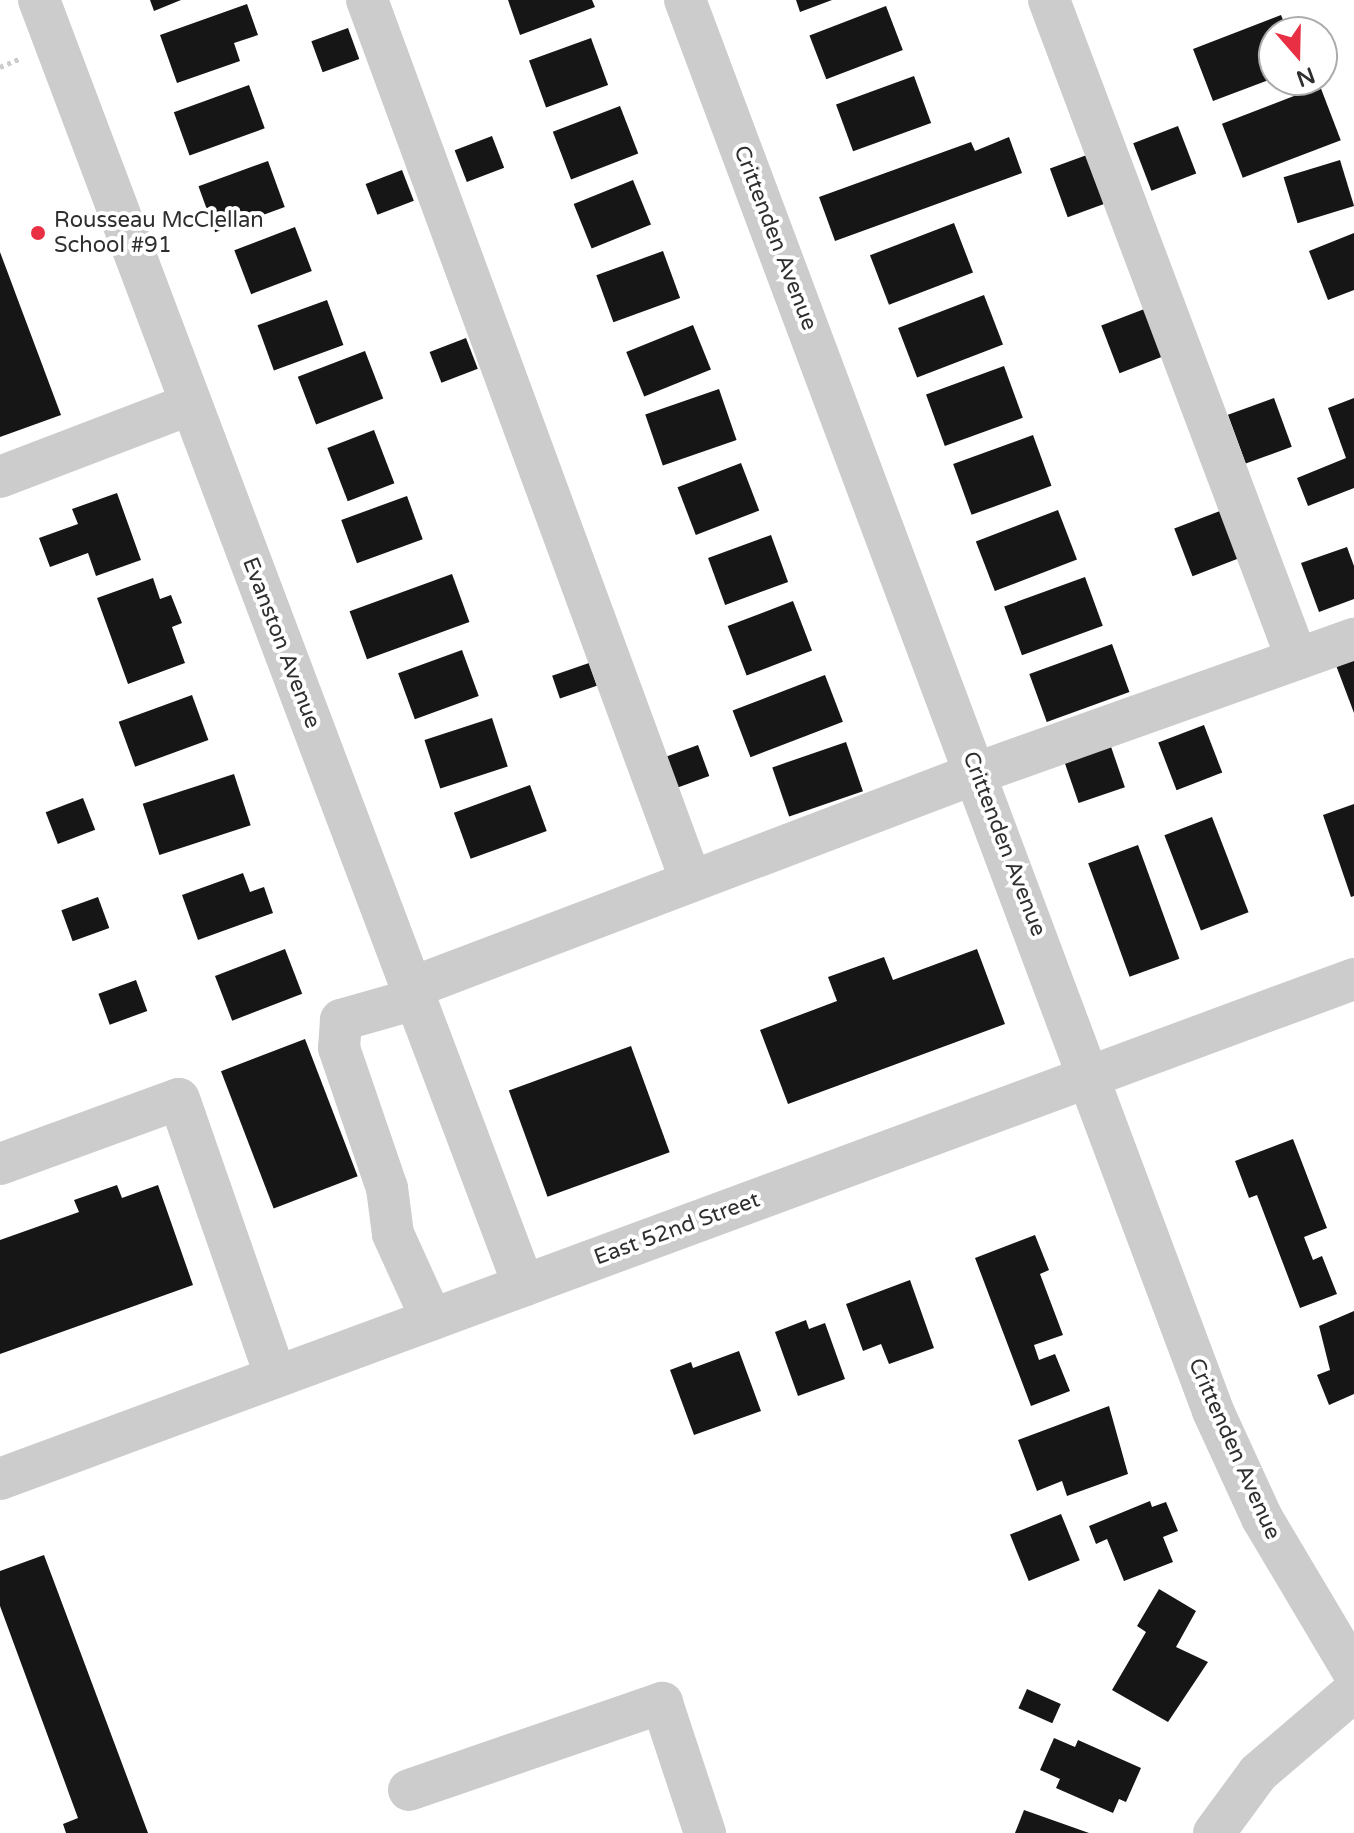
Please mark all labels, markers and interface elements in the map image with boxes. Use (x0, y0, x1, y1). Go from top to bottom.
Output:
north arrow (1258, 16, 1338, 96)
text: N (1293, 61, 1318, 92)
street label: Crittenden Avenue (728, 142, 822, 334)
place label: Rousseau McClellan School #91 (54, 207, 264, 258)
marker: Rousseau McClellan School #91 (29, 224, 47, 242)
street label: Evanston Avenue (236, 554, 326, 732)
street label: Crittenden Avenue (957, 748, 1051, 940)
street label: East 52nd Street (591, 1187, 763, 1271)
street label: Crittenden Avenue (1182, 1354, 1286, 1544)

